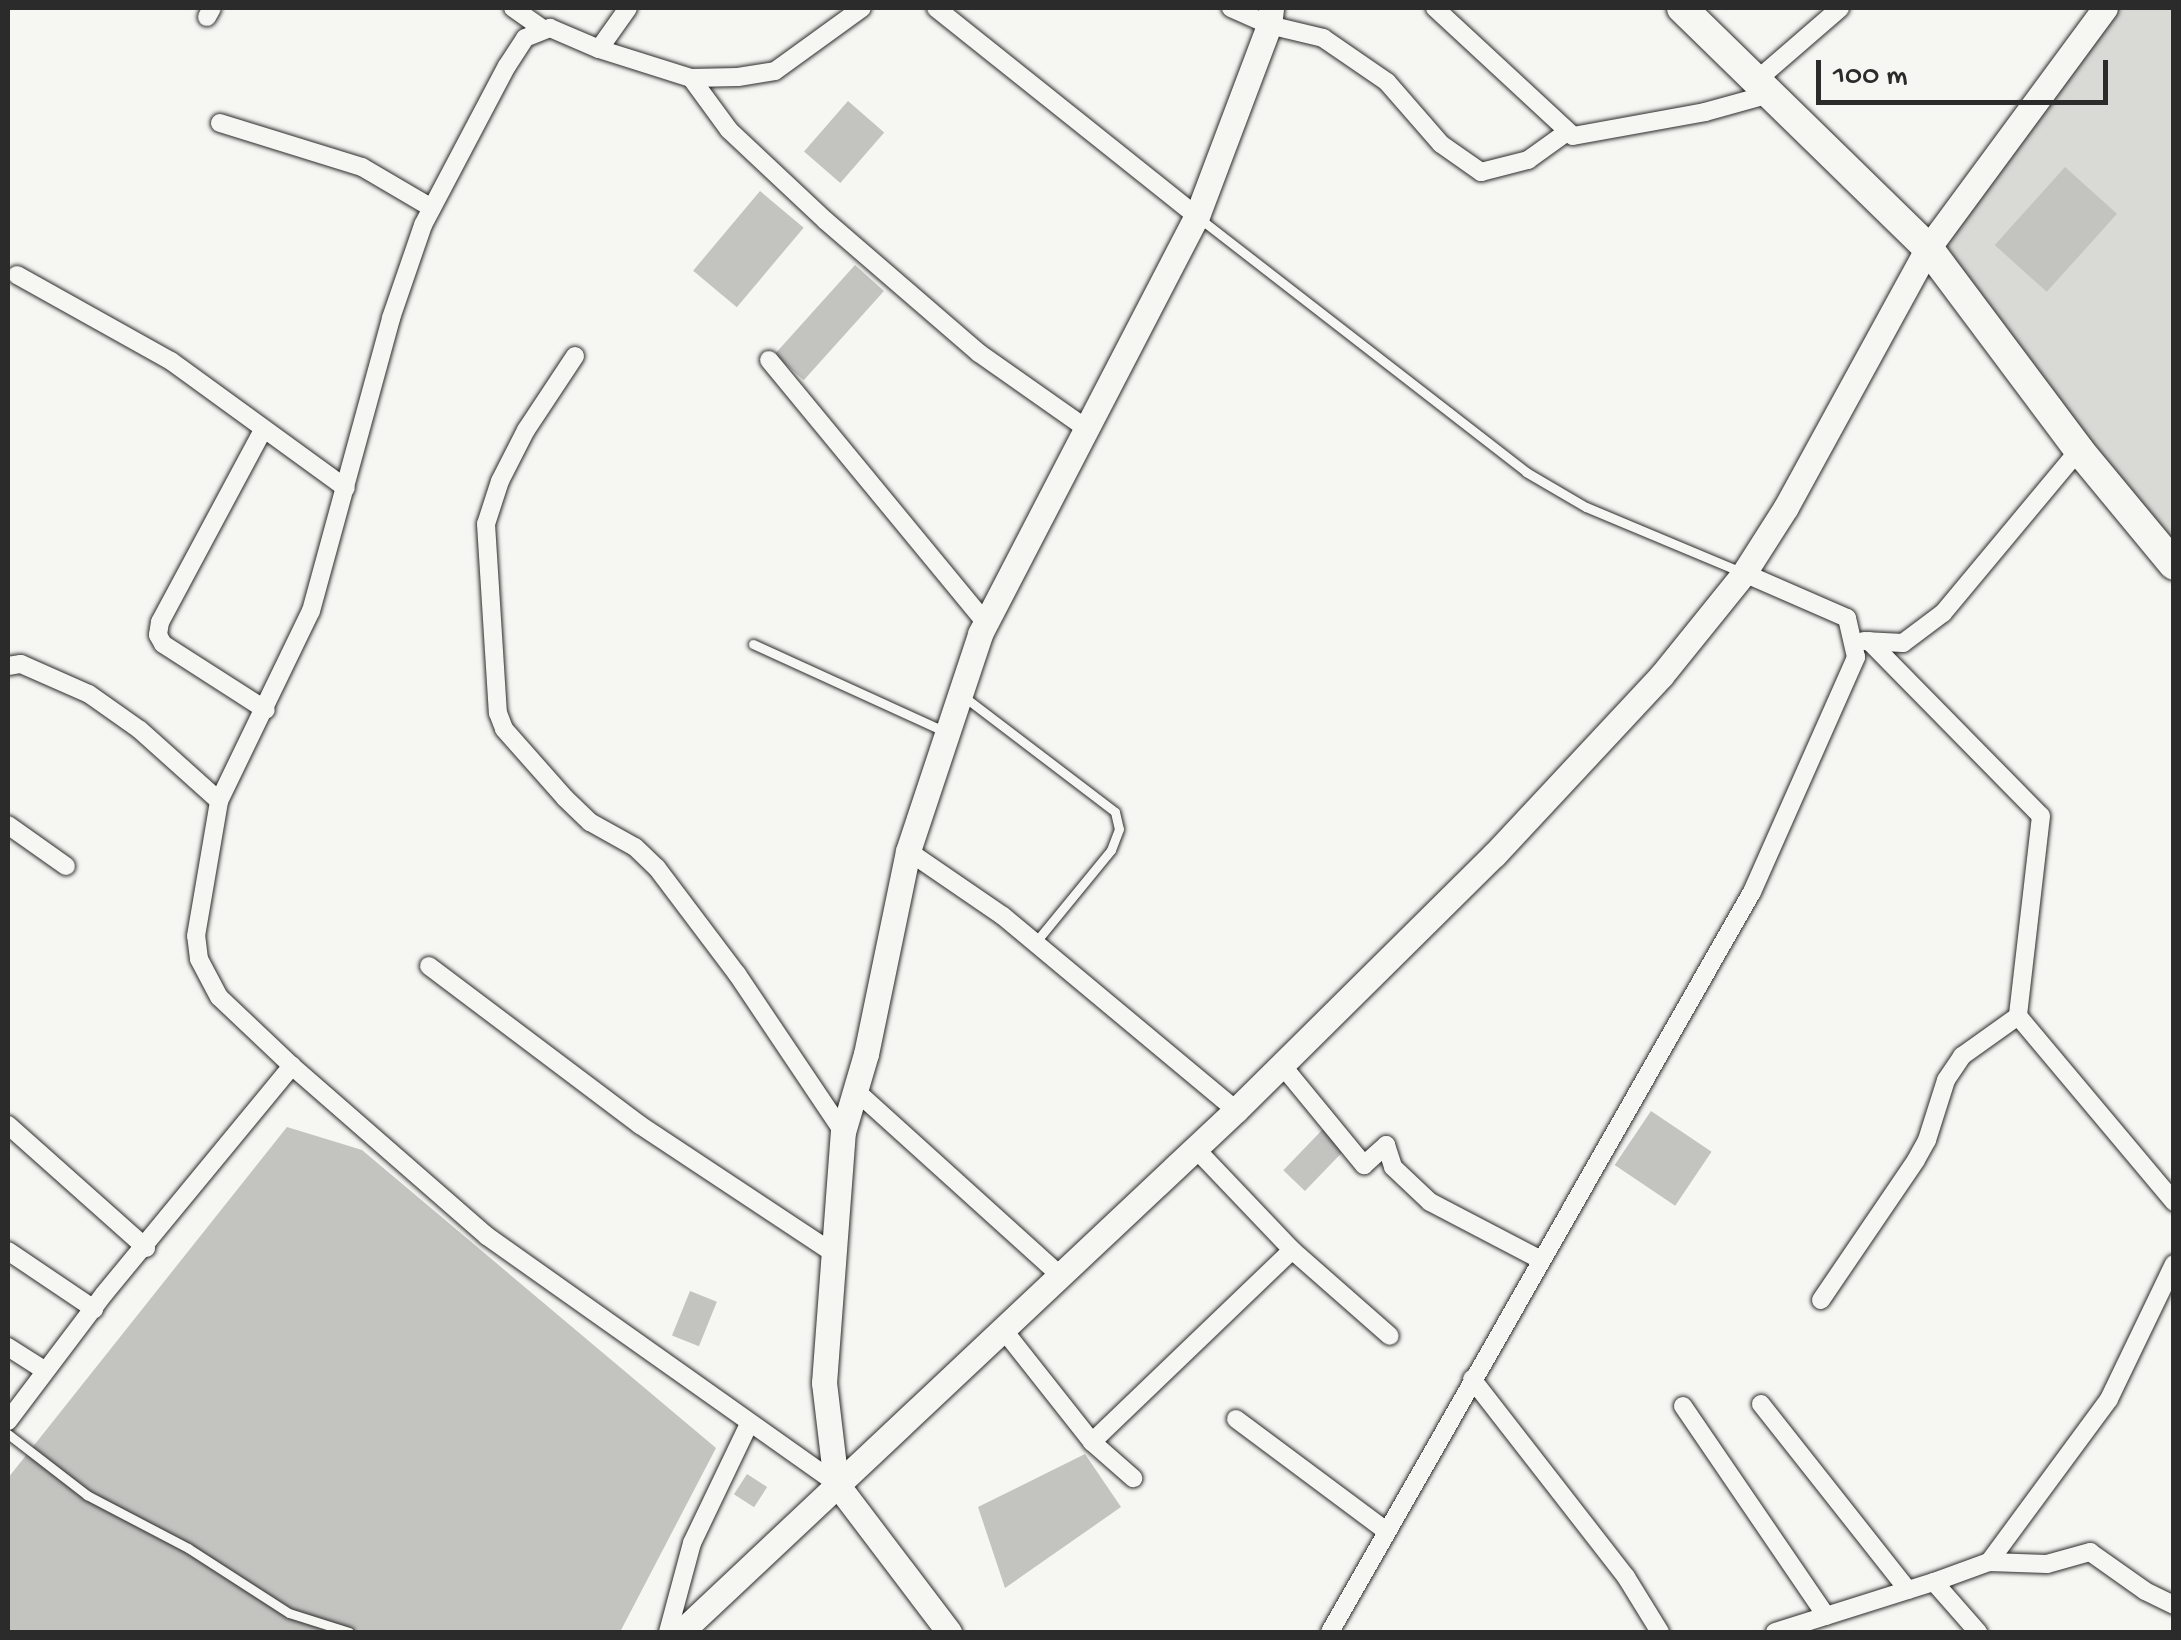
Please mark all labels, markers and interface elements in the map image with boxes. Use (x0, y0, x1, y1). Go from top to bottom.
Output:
scale bar (1821, 40, 2114, 102)
text: 100 m (1833, 60, 1908, 95)

